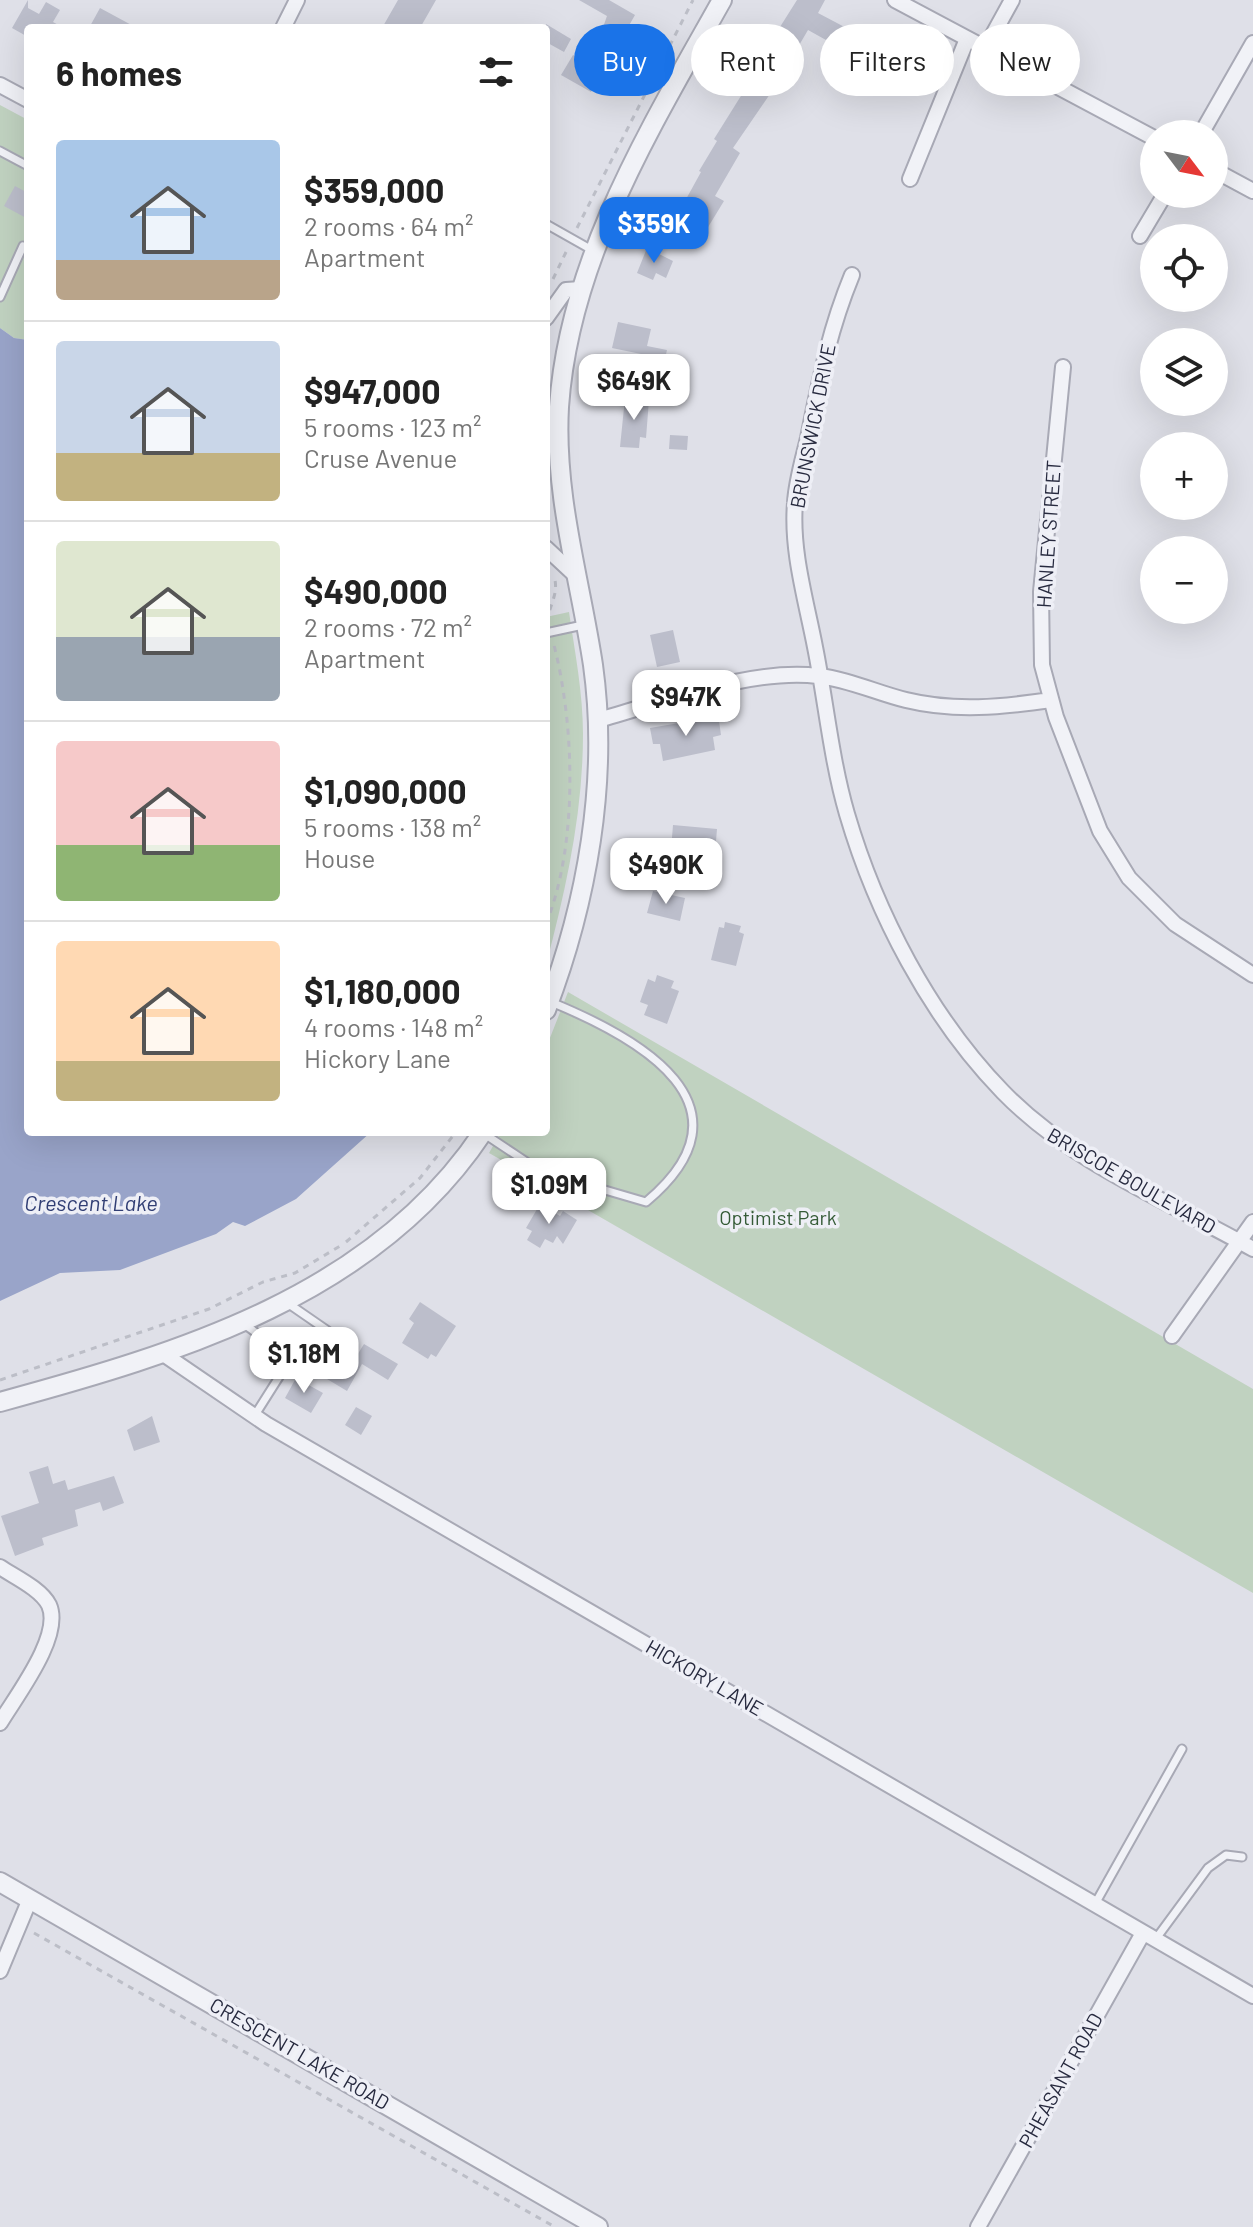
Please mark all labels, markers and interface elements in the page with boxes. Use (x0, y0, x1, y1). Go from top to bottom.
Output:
chip: Buy (574, 24, 675, 96)
chip: Rent (691, 24, 804, 96)
chip: Filters (820, 24, 954, 96)
chip: New (970, 24, 1080, 96)
icon: filters (474, 50, 518, 94)
text: 6 homes (56, 52, 182, 93)
north arrow (1140, 120, 1228, 208)
map controls (1140, 120, 1228, 624)
text: $359,000 (304, 169, 444, 210)
icon: home (120, 172, 216, 268)
pin: $359K (598, 197, 710, 265)
text: $359K (617, 207, 691, 238)
text: 2 rooms · 64 m² (304, 210, 474, 241)
button: locate (1140, 224, 1228, 312)
text: Apartment (304, 241, 425, 272)
button: layers (1140, 328, 1228, 416)
street label: BRUNSWICK DRIVE (784, 342, 840, 510)
pin: $649K (578, 354, 690, 422)
text: $649K (597, 364, 671, 395)
text: $947,000 (304, 370, 441, 411)
icon: home (120, 373, 216, 469)
text: 5 rooms · 123 m² (304, 411, 482, 442)
button: + (1140, 432, 1228, 520)
text: Cruse Avenue (304, 442, 457, 473)
street label: HANLEY STREET (1031, 459, 1065, 609)
button: − (1140, 536, 1228, 624)
text: $490,000 (304, 570, 448, 611)
icon: home (120, 573, 216, 669)
text: 2 rooms · 72 m² (304, 611, 472, 642)
text: Apartment (304, 642, 425, 673)
pin: $947K (630, 670, 742, 738)
text: $947K (650, 680, 722, 711)
text: $1,090,000 (304, 770, 467, 811)
icon: home (120, 773, 216, 869)
text: 5 rooms · 138 m² (304, 811, 481, 842)
pin: $490K (610, 838, 722, 906)
text: House (304, 842, 375, 873)
text: $490K (628, 848, 704, 879)
text: $1,180,000 (304, 970, 461, 1011)
icon: home (120, 973, 216, 1069)
text: 4 rooms · 148 m² (304, 1011, 483, 1042)
text: Hickory Lane (304, 1042, 451, 1073)
street label: BRISCOE BOULEVARD (1043, 1122, 1221, 1238)
pin: $1.09M (484, 1158, 614, 1226)
text: $1.09M (510, 1168, 588, 1199)
water label: Crescent Lake (24, 1189, 158, 1215)
park label: Optimist Park (719, 1205, 837, 1229)
pin: $1.18M (239, 1327, 369, 1395)
text: $1.18M (268, 1337, 340, 1368)
street label: HICKORY LANE (642, 1634, 768, 1720)
street label: CRESCENT LAKE ROAD (206, 1992, 394, 2114)
street label: PHEASANT ROAD (1013, 2008, 1107, 2152)

